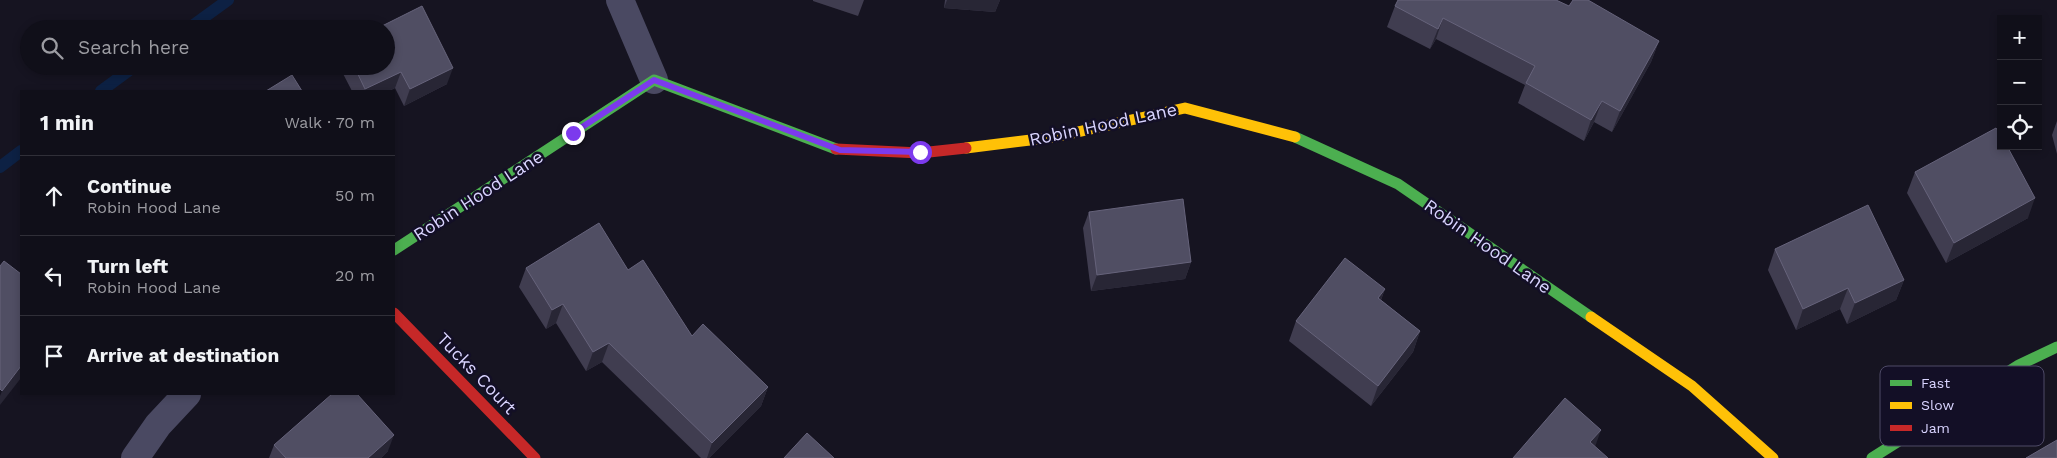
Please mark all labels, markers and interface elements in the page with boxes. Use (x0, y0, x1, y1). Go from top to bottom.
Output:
map controls (1997, 15, 2042, 150)
button: + (1997, 15, 2042, 60)
search box (20, 20, 395, 75)
icon: search (38, 34, 66, 62)
text: Search here (78, 36, 189, 59)
button: − (1997, 60, 2042, 105)
street label: Robin Hood Lane (1027, 98, 1179, 150)
button: locate (1997, 105, 2042, 150)
text: 1 min (40, 110, 94, 135)
text: Walk · 70 m (284, 113, 375, 132)
route end (562, 122, 585, 145)
route start (909, 141, 932, 164)
street label: Robin Hood Lane (409, 145, 547, 245)
text: Continue (87, 175, 171, 198)
icon: ahead (40, 182, 68, 210)
text: 50 m (335, 186, 375, 205)
street label: Robin Hood Lane (1420, 194, 1556, 298)
text: Robin Hood Lane (87, 198, 221, 217)
text: Turn left (87, 255, 168, 278)
icon: left (40, 262, 68, 290)
text: 20 m (335, 266, 375, 285)
text: Robin Hood Lane (87, 278, 221, 297)
street label: Tucks Court (433, 328, 521, 418)
icon: arrive (40, 342, 68, 370)
text: Arrive at destination (87, 344, 279, 367)
legend (1880, 366, 2044, 446)
text: Fast (1921, 375, 1950, 391)
text: Slow (1921, 397, 1954, 413)
text: Jam (1921, 420, 1950, 436)

